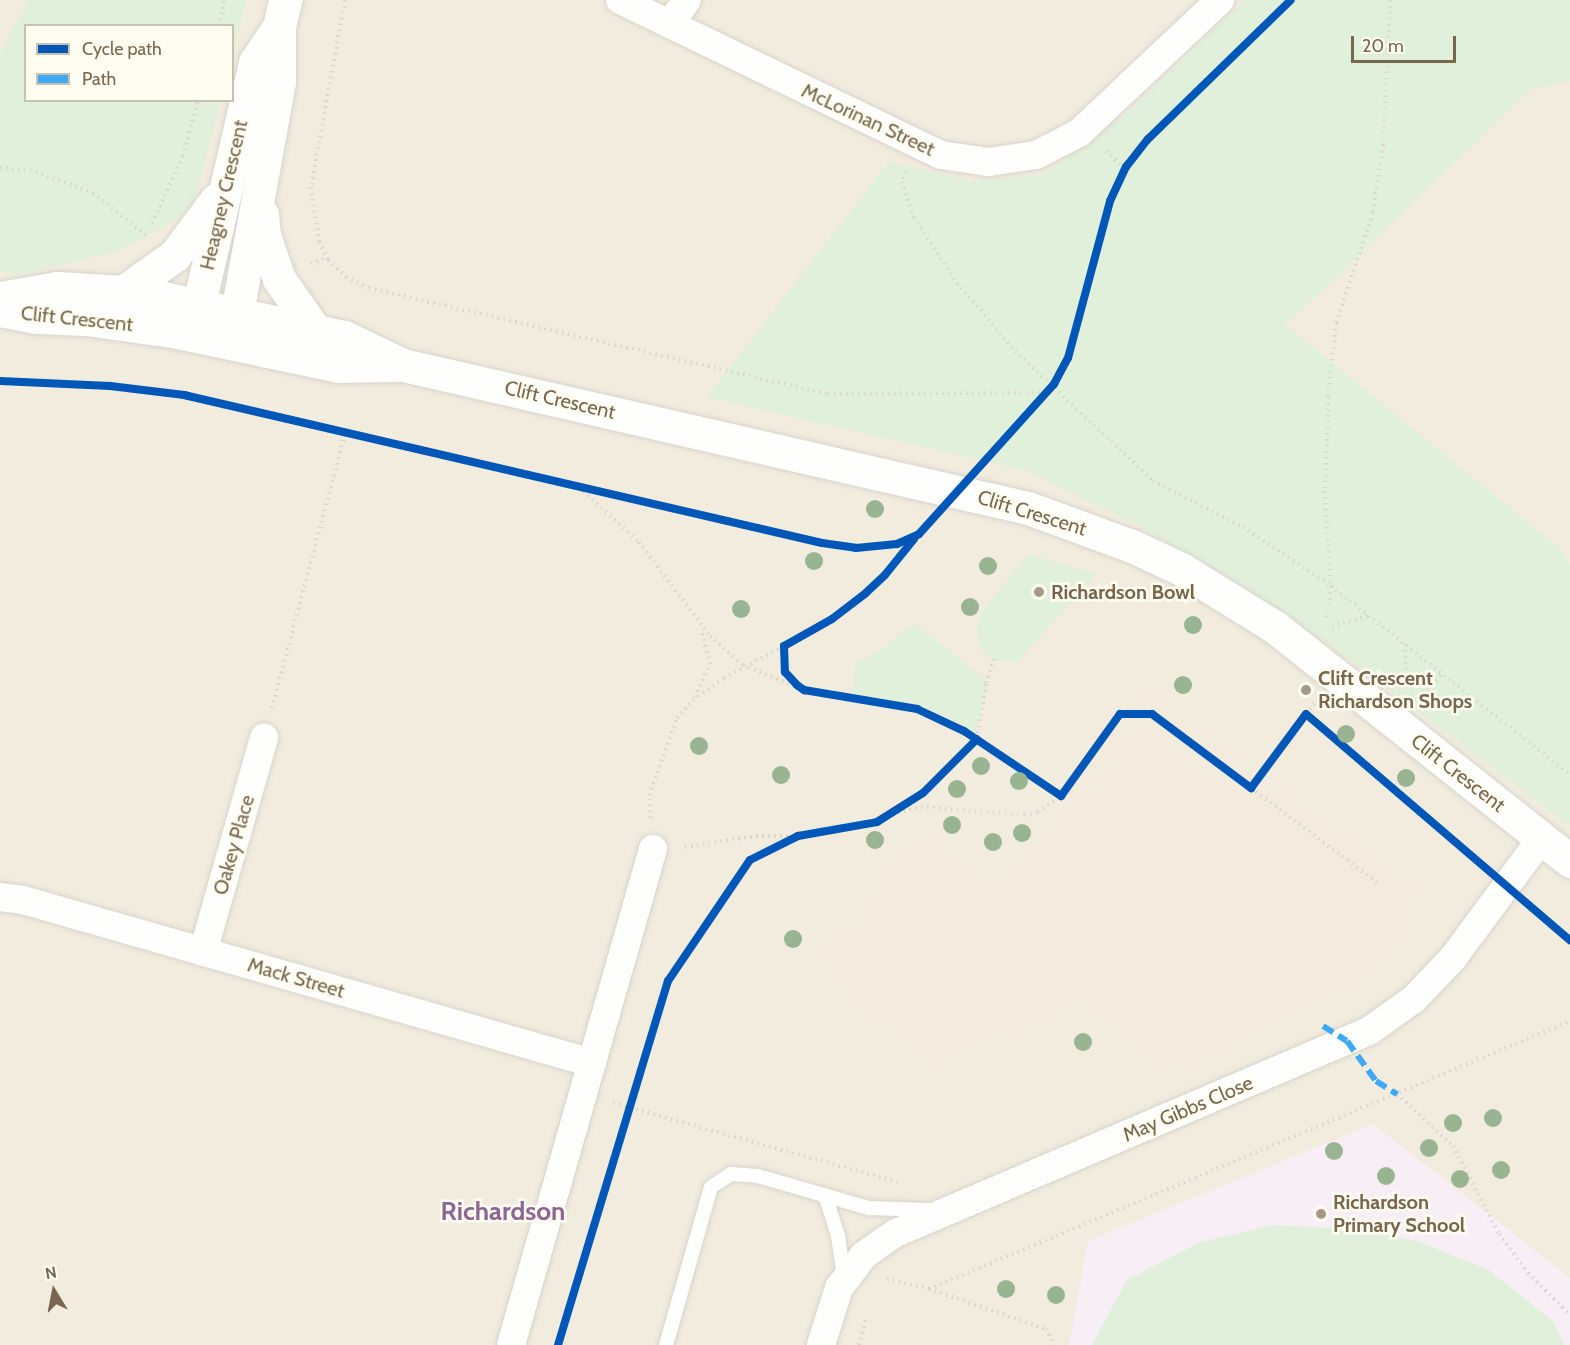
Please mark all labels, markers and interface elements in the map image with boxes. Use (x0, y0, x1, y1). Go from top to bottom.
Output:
legend (24, 24, 234, 102)
scale bar (1354, 24, 1459, 62)
text: 20 m (1362, 35, 1404, 57)
text: Cycle path (82, 38, 162, 60)
text: Path (82, 68, 116, 90)
street label: McLorinan Street (798, 79, 938, 161)
street label: Heagney Crescent (195, 118, 253, 272)
street label: Clift Crescent (20, 301, 134, 337)
street label: Clift Crescent (502, 376, 618, 424)
street label: Clift Crescent (975, 485, 1089, 541)
place label: Richardson Bowl (1051, 580, 1195, 604)
marker: Richardson Bowl (1032, 585, 1046, 599)
place label: Clift Crescent Richardson Shops (1318, 666, 1472, 713)
marker: Clift Crescent Richardson Shops (1299, 683, 1313, 697)
street label: Clift Crescent (1406, 729, 1510, 817)
street label: Oakey Place (208, 792, 260, 898)
street label: Mack Street (245, 953, 347, 1003)
street label: May Gibbs Close (1119, 1071, 1257, 1147)
place label: Richardson Primary School (1333, 1190, 1465, 1237)
district label: Richardson (441, 1196, 565, 1228)
marker: Richardson Primary School (1314, 1207, 1328, 1221)
north arrow (24, 1261, 84, 1321)
text: N (44, 1262, 58, 1283)

